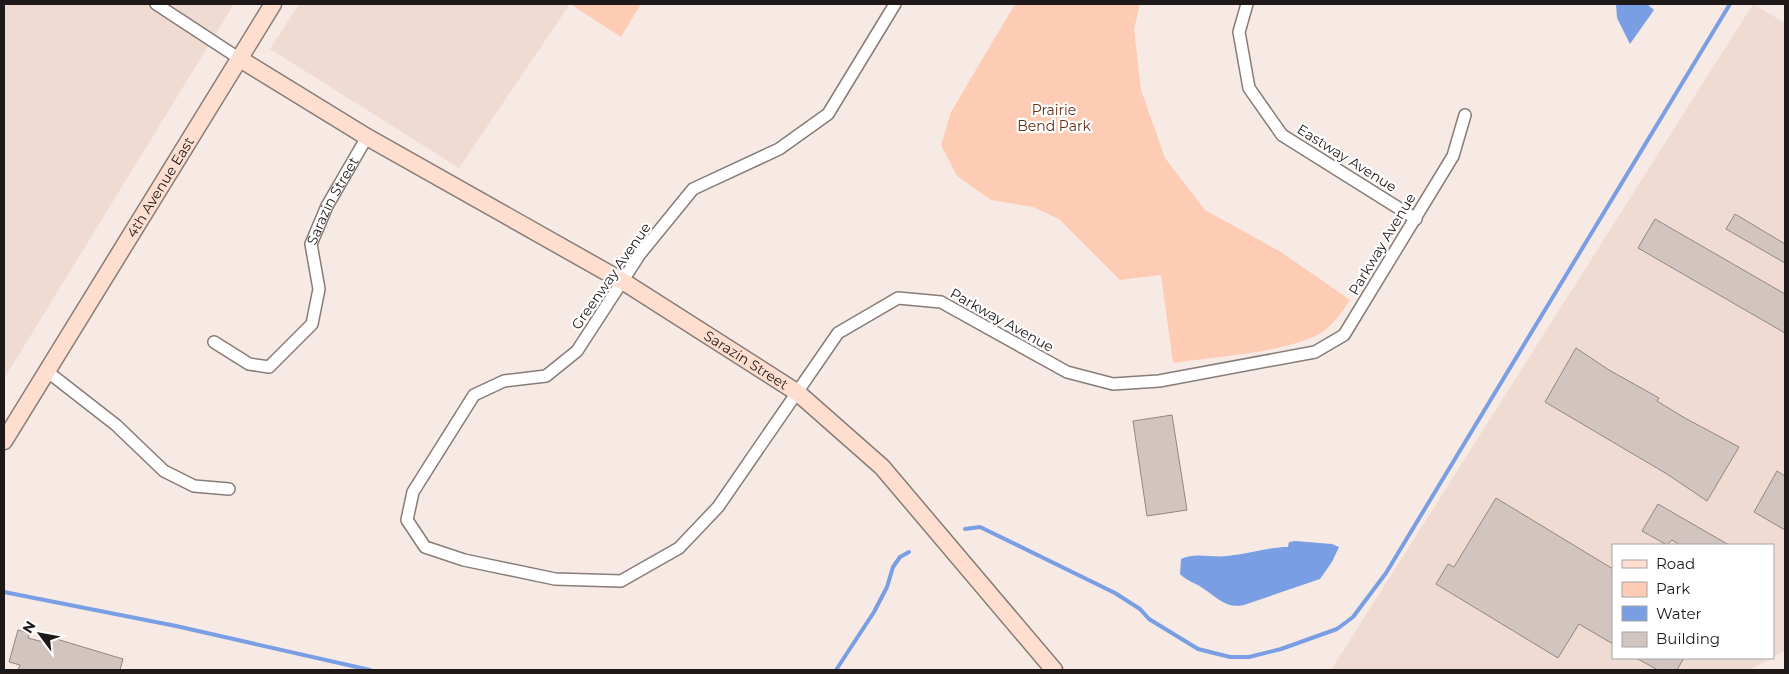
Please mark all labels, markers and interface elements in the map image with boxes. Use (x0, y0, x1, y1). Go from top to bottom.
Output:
park label: Prairie Bend Park (1017, 101, 1091, 135)
street label: Eastway Avenue (1294, 120, 1400, 196)
street label: 4th Avenue East (122, 133, 198, 241)
street label: Sarazin Street (303, 153, 363, 248)
street label: Parkway Avenue (1344, 190, 1420, 298)
street label: Greenway Avenue (567, 219, 655, 333)
street label: Parkway Avenue (947, 284, 1057, 356)
street label: Sarazin Street (701, 326, 792, 394)
legend (1612, 544, 1774, 659)
text: Road (1656, 554, 1695, 573)
text: Park (1656, 579, 1690, 598)
text: Water (1656, 604, 1702, 623)
north arrow (15, 609, 65, 659)
text: N (18, 618, 40, 637)
text: Building (1656, 629, 1720, 648)

